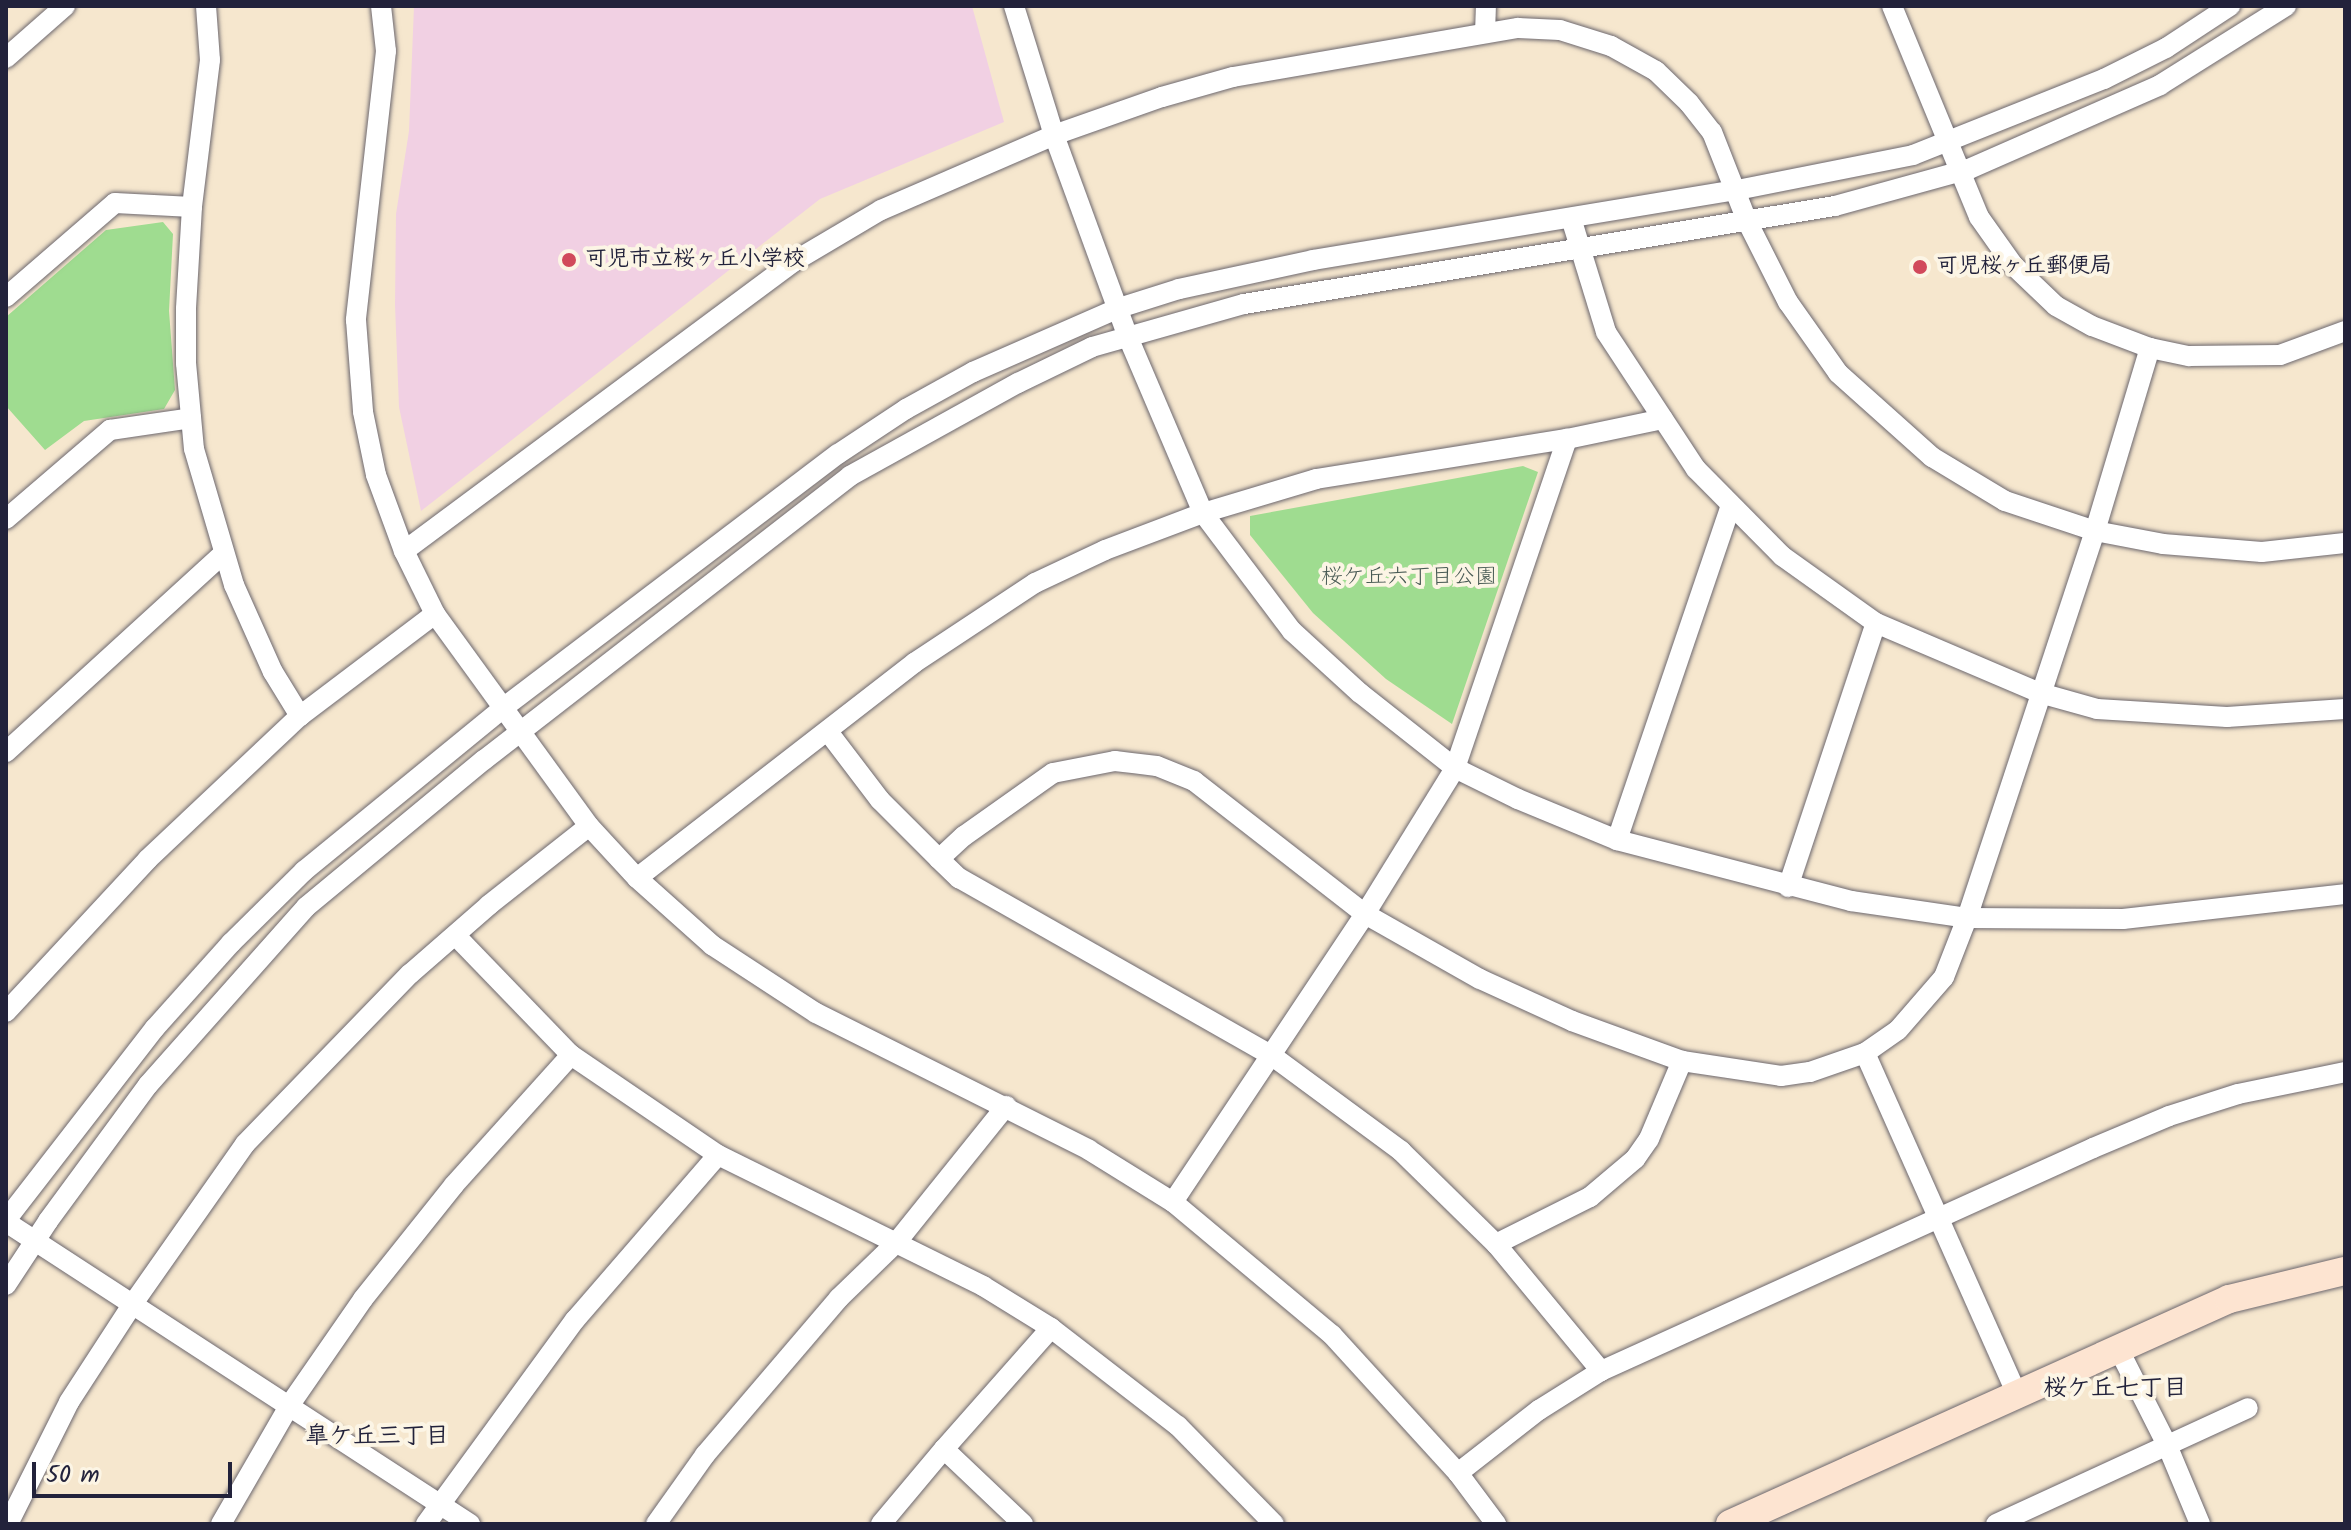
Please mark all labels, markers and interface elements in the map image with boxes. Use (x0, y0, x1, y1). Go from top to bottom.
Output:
place label: 可児市立桜ヶ丘小学校 (585, 247, 805, 273)
marker: 可児市立桜ヶ丘小学校 (560, 251, 578, 269)
place label: 可児桜ヶ丘郵便局 (1936, 254, 2112, 280)
marker: 可児桜ヶ丘郵便局 (1911, 258, 1929, 276)
park label: 桜ケ丘六丁目公園 (1321, 565, 1497, 591)
district label: 桜ケ丘七丁目 (2043, 1375, 2187, 1403)
district label: 皐ケ丘三丁目 (305, 1423, 449, 1451)
scale bar (36, 1446, 236, 1496)
text: 50 m (46, 1456, 100, 1495)

